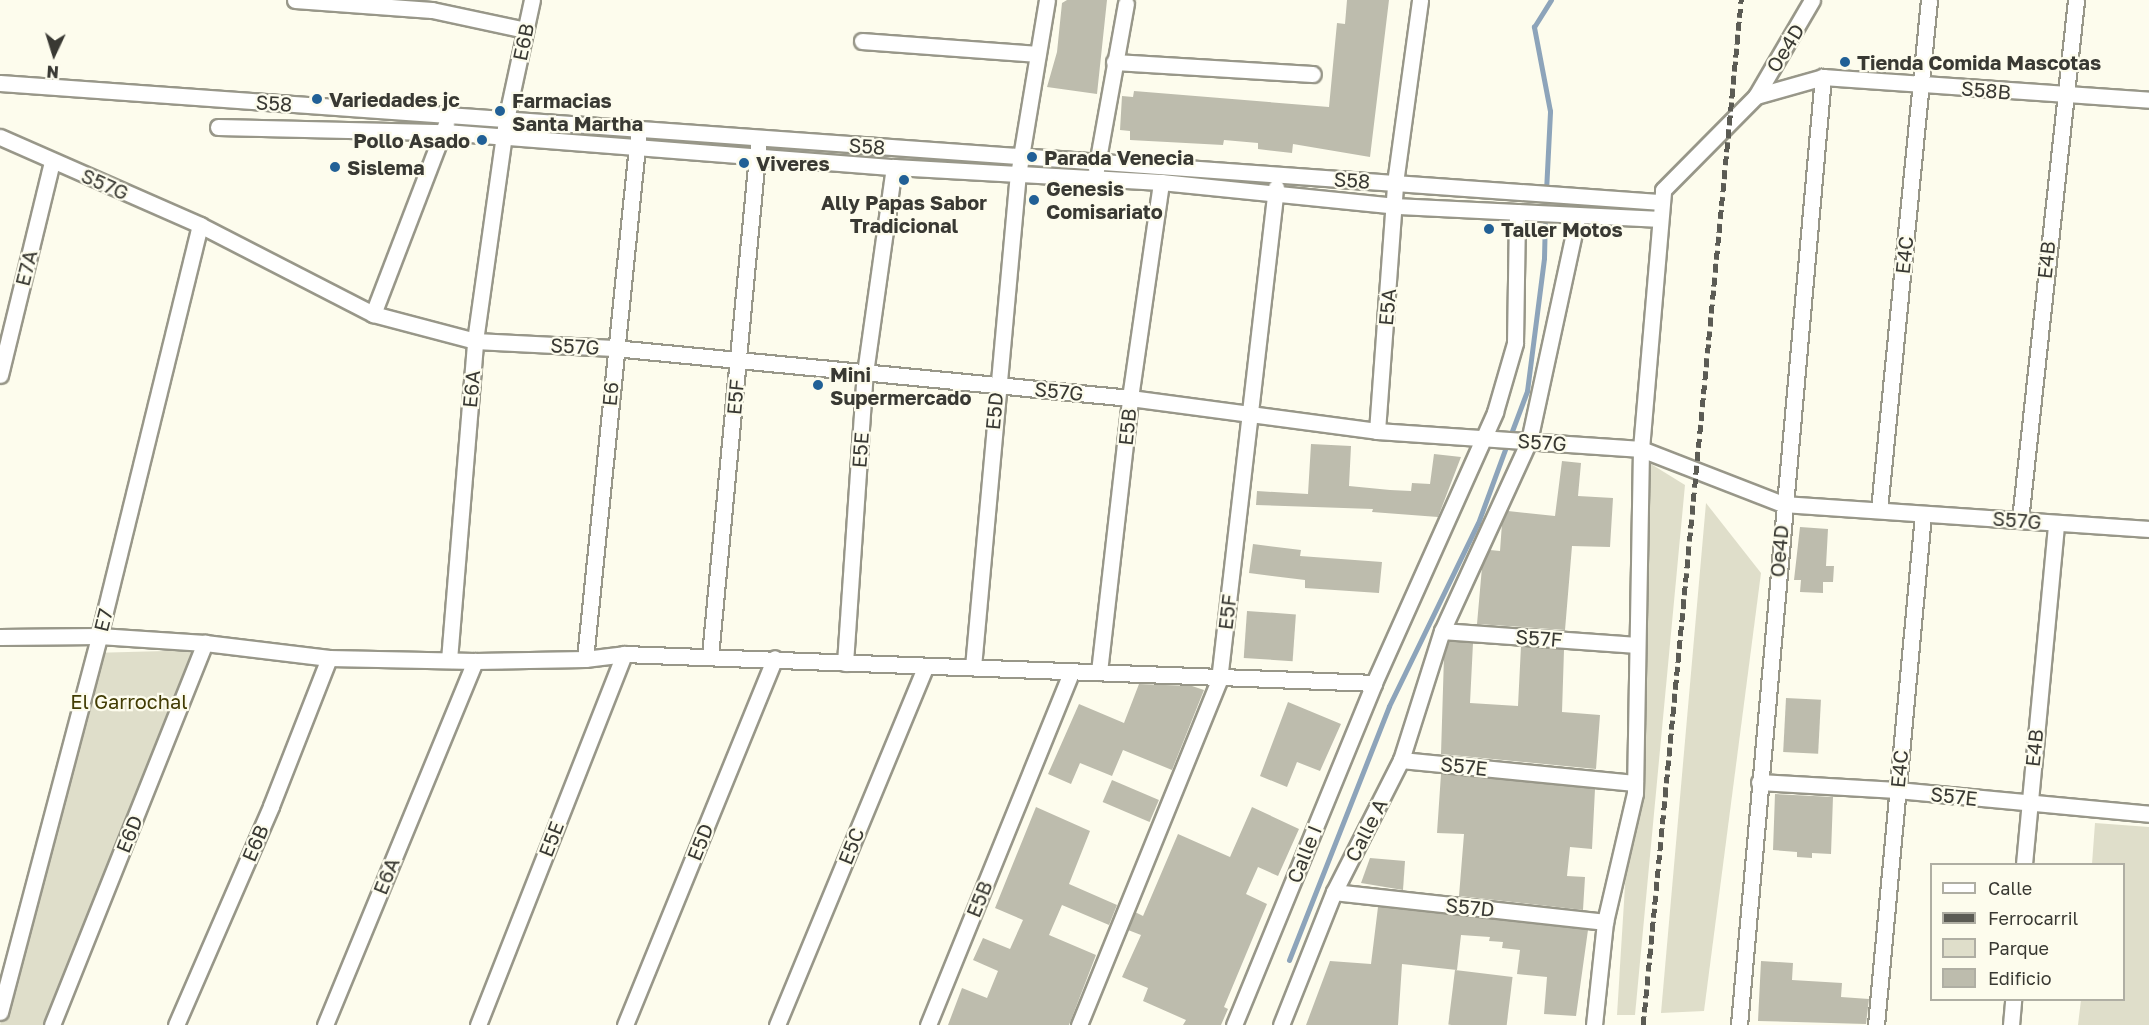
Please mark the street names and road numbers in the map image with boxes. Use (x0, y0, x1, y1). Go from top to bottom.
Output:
street label: Oe4D (1761, 19, 1809, 77)
street label: E6B (507, 21, 539, 63)
street label: S58B (1960, 76, 2012, 104)
street label: S58 (255, 90, 293, 116)
street label: S58 (848, 133, 886, 159)
street label: S57G (78, 163, 132, 205)
street label: S58 (1333, 167, 1371, 193)
street label: E4C (1890, 235, 1918, 275)
street label: E4B (2032, 240, 2060, 280)
street label: E7A (10, 248, 42, 288)
street label: E5A (1373, 287, 1401, 327)
street label: S57G (550, 333, 600, 359)
street label: E6A (457, 369, 485, 409)
street label: S57G (1033, 376, 1085, 406)
street label: E5F (721, 378, 749, 416)
street label: E6 (597, 381, 623, 407)
street label: E5D (980, 391, 1008, 431)
street label: E5B (1113, 407, 1141, 447)
street label: S57G (1517, 428, 1567, 456)
street label: E5E (847, 431, 873, 469)
street label: S57G (1991, 506, 2043, 534)
street label: Oe4D (1765, 524, 1793, 578)
street label: E5F (1213, 593, 1241, 631)
street label: E7 (89, 606, 117, 634)
street label: S57F (1515, 624, 1563, 652)
street label: E4B (2020, 728, 2048, 768)
street label: E4C (1885, 749, 1913, 789)
street label: S57E (1439, 752, 1489, 780)
street label: S57E (1929, 782, 1979, 810)
street label: Calle A (1340, 794, 1392, 866)
street label: E6D (111, 812, 147, 856)
street label: E5E (533, 818, 569, 860)
street label: E5D (682, 820, 718, 864)
street label: E6B (237, 821, 273, 865)
street label: Calle I (1282, 822, 1326, 886)
street label: E5C (833, 824, 869, 868)
street label: E6A (368, 854, 404, 898)
street label: E5B (961, 877, 997, 921)
street label: S57D (1444, 893, 1496, 921)

